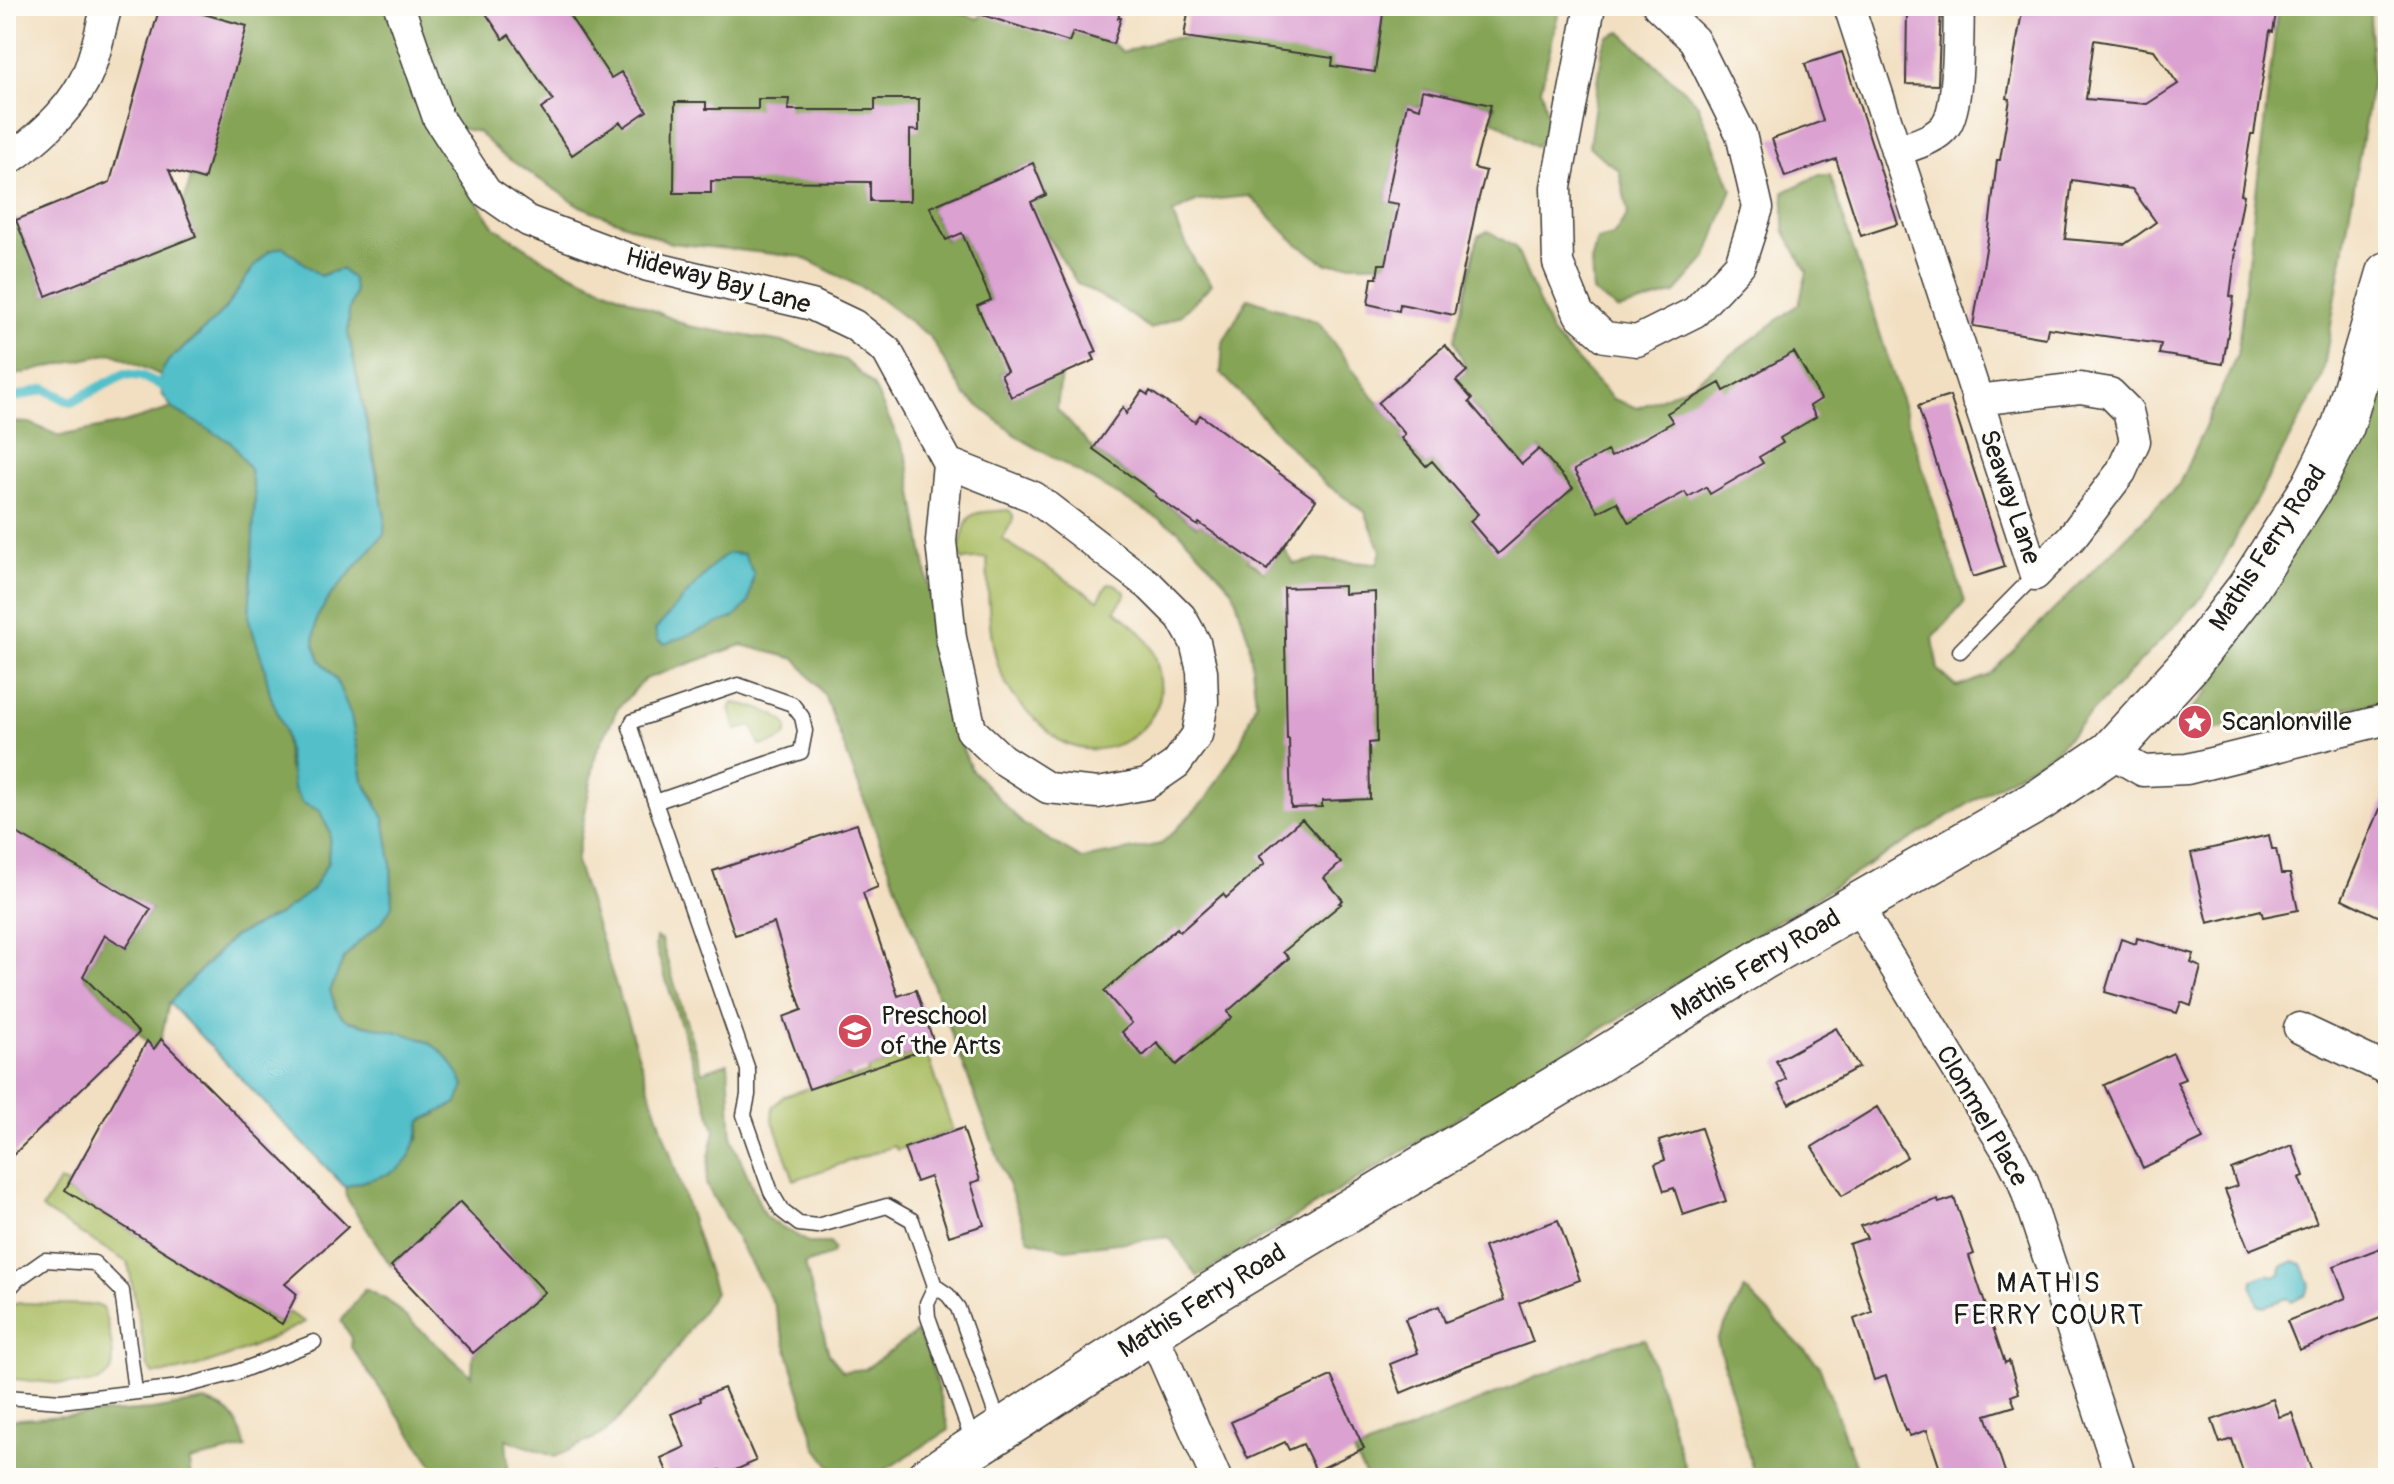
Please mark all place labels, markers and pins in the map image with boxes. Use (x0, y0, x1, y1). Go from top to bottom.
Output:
place icon: Scanlonville (2176, 703, 2214, 741)
place label: Scanlonville (2221, 706, 2352, 738)
place label: Preschool of the Arts (881, 1000, 1001, 1062)
school or university icon: Preschool of the Arts (836, 1012, 874, 1050)

